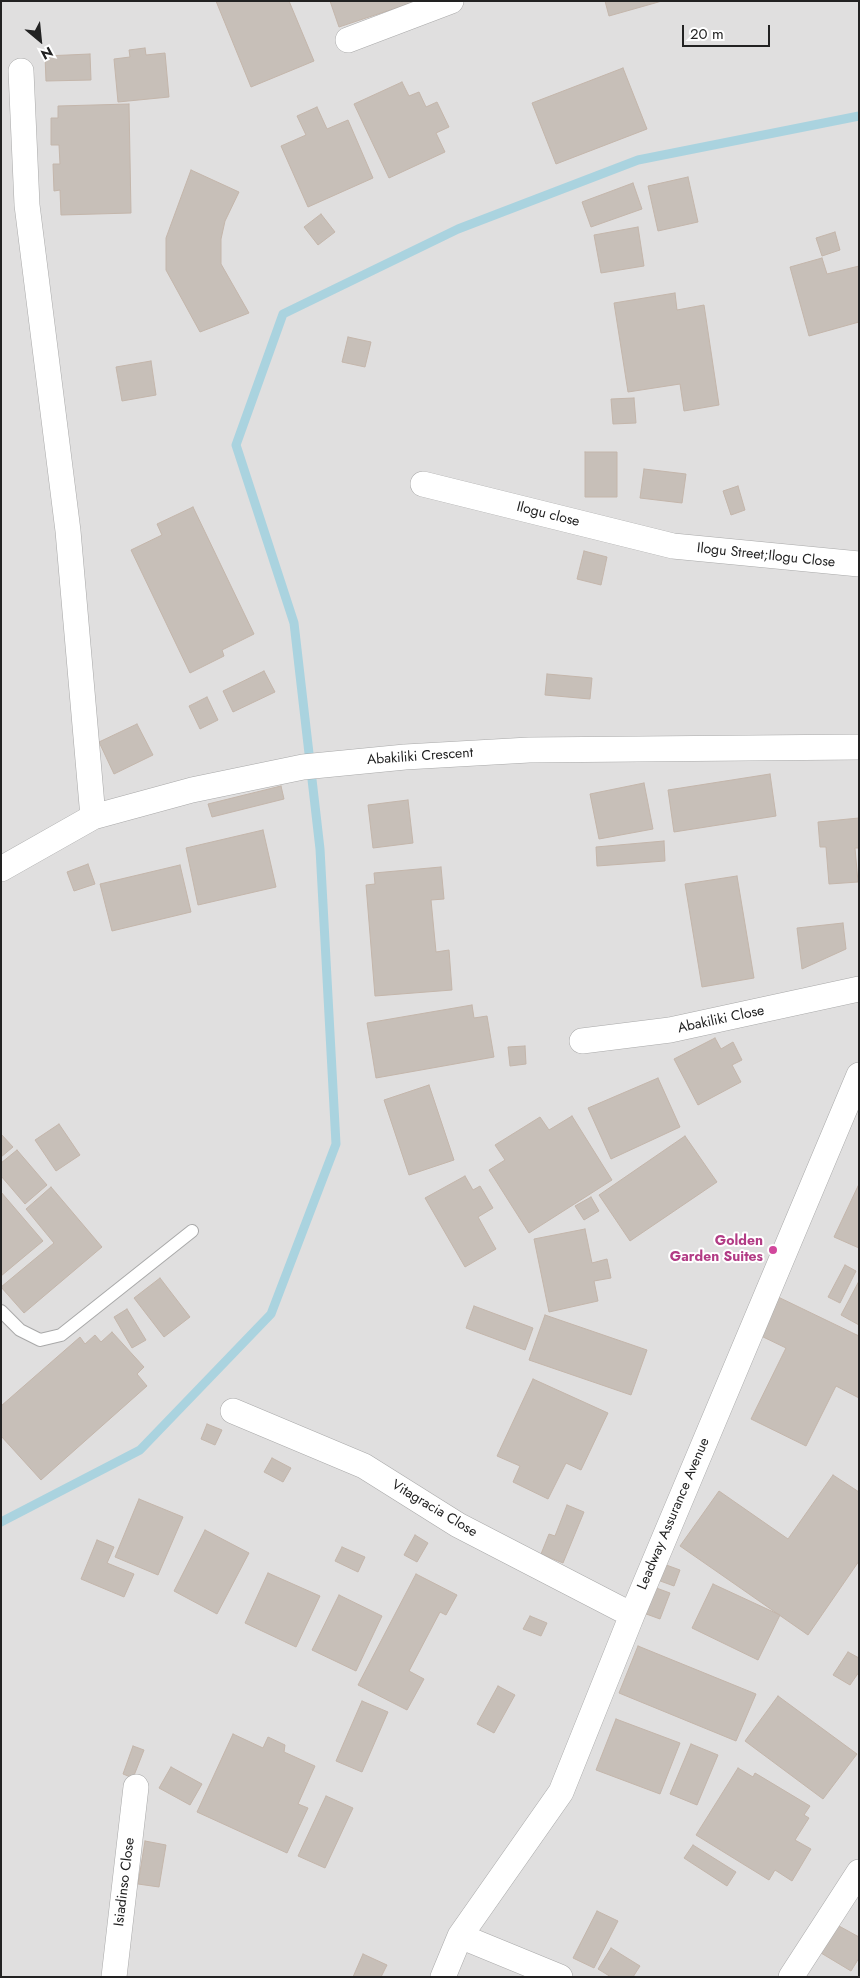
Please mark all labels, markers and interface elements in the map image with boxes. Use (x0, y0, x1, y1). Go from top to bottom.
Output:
north arrow (15, 15, 65, 65)
scale bar (685, 15, 772, 47)
text: 20 m (690, 23, 724, 45)
text: N (37, 42, 57, 65)
street label: Ilogu close (515, 499, 581, 531)
street label: Ilogu Street;Ilogu Close (696, 540, 836, 572)
street label: Abakiliki Crescent (366, 745, 474, 769)
street label: Abakiliki Close (676, 1003, 766, 1037)
place label: Golden Garden Suites (670, 1234, 763, 1266)
marker: Golden Garden Suites (767, 1244, 779, 1256)
street label: Leadway Assurance Avenue (634, 1436, 714, 1592)
street label: Vitagracia Close (388, 1477, 480, 1541)
street label: Isiadinso Close (111, 1837, 139, 1927)

